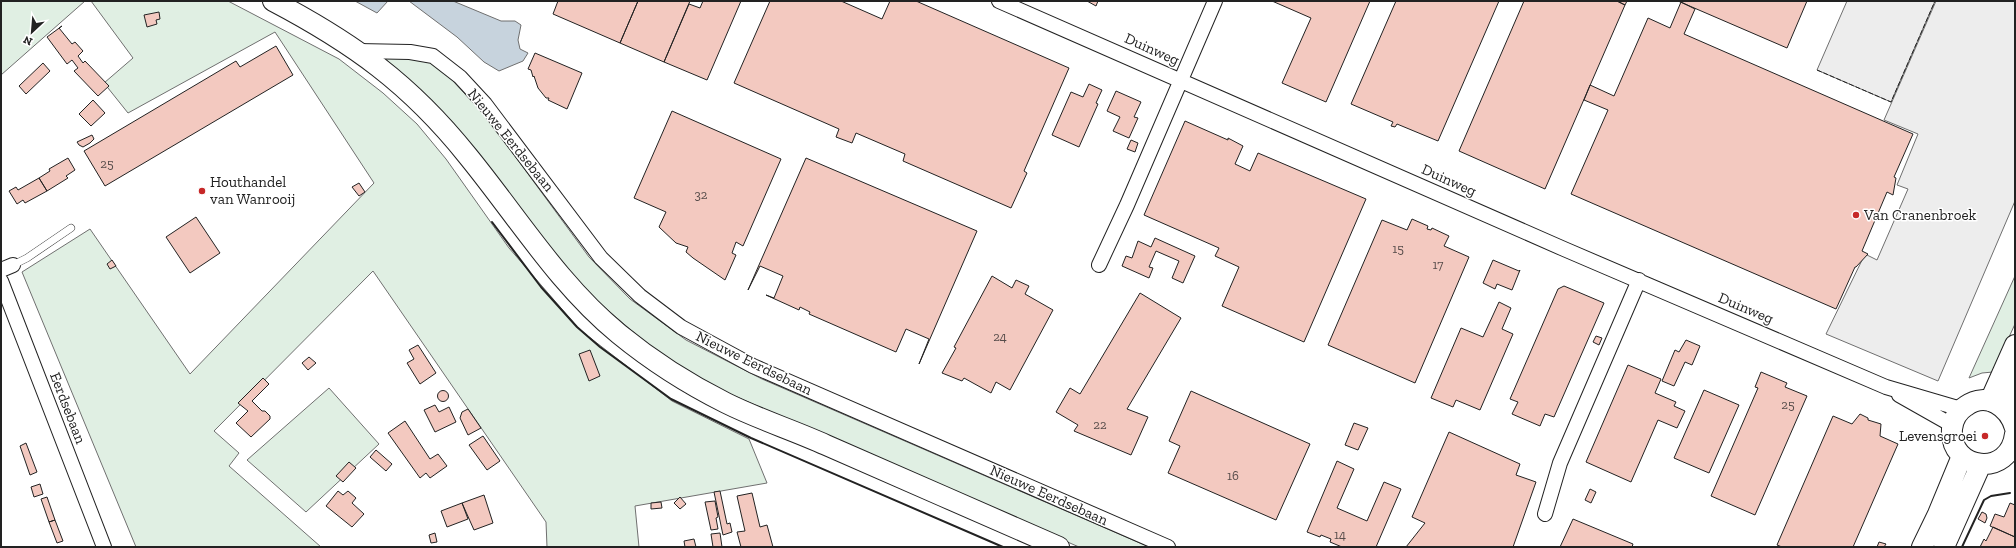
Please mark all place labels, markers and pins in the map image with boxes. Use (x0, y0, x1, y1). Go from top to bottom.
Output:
place label: Houthandel van Wanrooij (210, 173, 295, 208)
marker: Houthandel van Wanrooij (197, 186, 207, 196)
place label: Van Cranenbroek (1863, 206, 1977, 224)
marker: Van Cranenbroek (1851, 210, 1861, 220)
place label: Levensgroei (1899, 427, 1977, 445)
marker: Levensgroei (1980, 431, 1990, 441)

